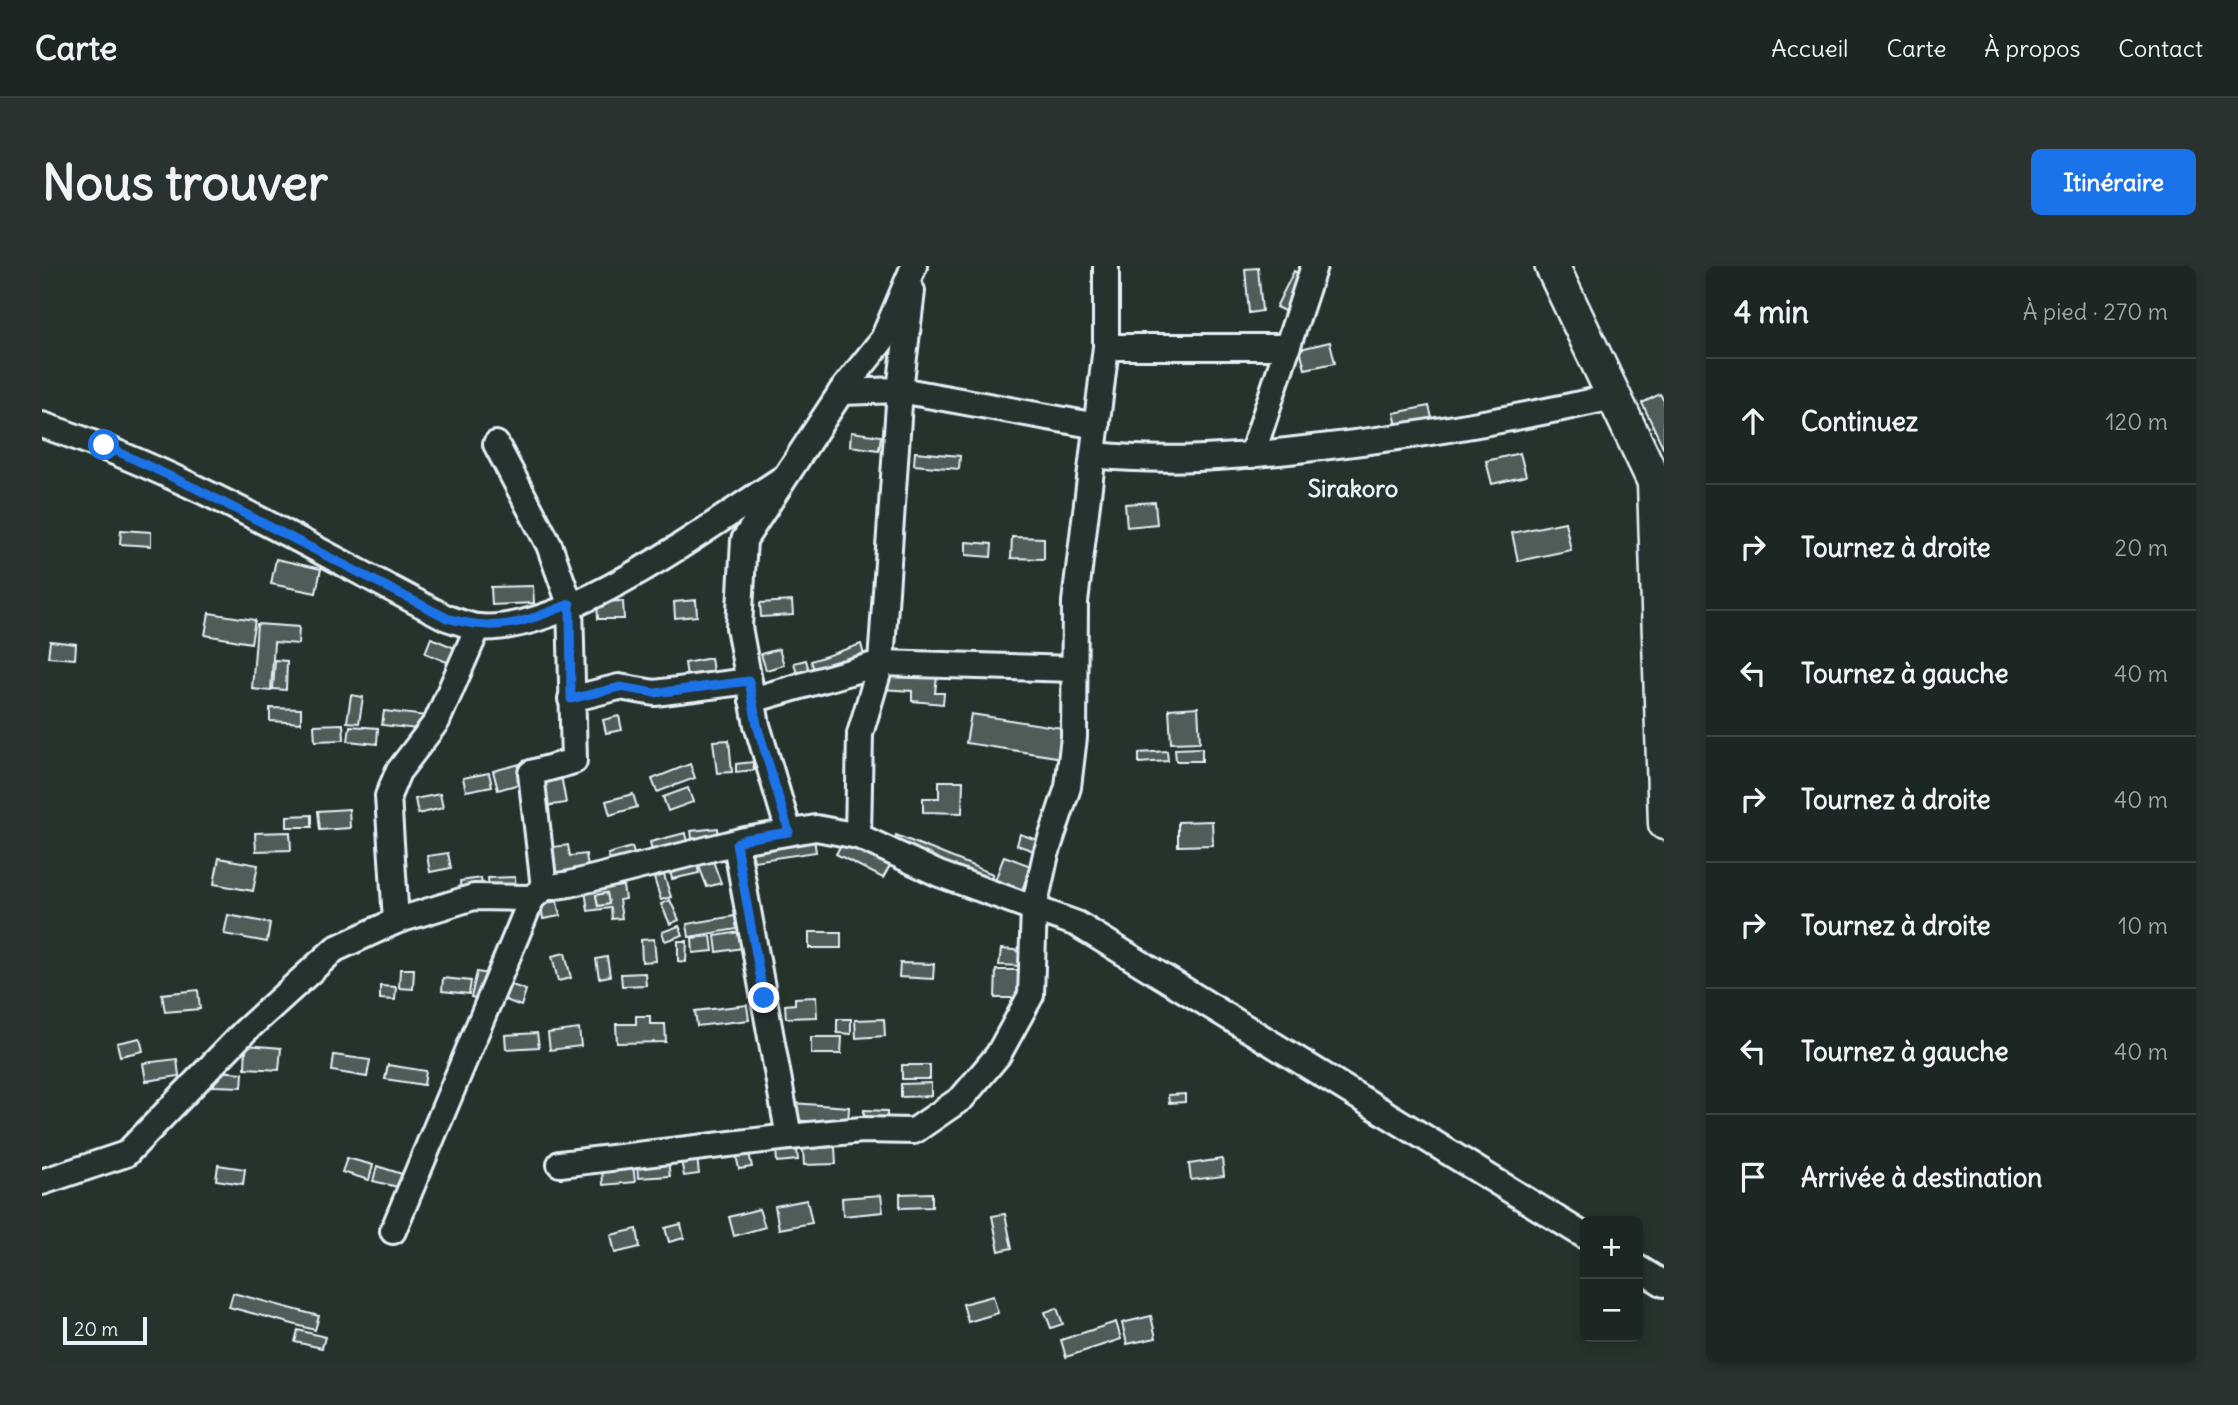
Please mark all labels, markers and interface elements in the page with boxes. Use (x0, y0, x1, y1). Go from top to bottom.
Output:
text: Carte (35, 27, 117, 69)
text: Accueil (1771, 33, 1848, 63)
text: Carte (1886, 33, 1946, 63)
text: À propos (1984, 33, 2080, 63)
text: Contact (2118, 33, 2203, 63)
button: Itinéraire (2031, 149, 2196, 215)
text: Nous trouver (42, 152, 328, 213)
text: 4 min (1734, 293, 1809, 331)
text: À pied · 270 m (2023, 297, 2168, 326)
icon: ahead (1734, 402, 1772, 440)
text: Continuez (1801, 405, 1918, 438)
text: 120 m (2105, 407, 2168, 436)
route start (88, 429, 119, 460)
district label: Sirakoro (1308, 473, 1398, 503)
icon: right (1734, 528, 1772, 566)
text: Tournez à droite (1801, 531, 1991, 564)
text: 20 m (2115, 533, 2168, 562)
icon: left (1734, 654, 1772, 692)
text: Tournez à gauche (1801, 657, 2009, 690)
text: 40 m (2114, 659, 2168, 688)
icon: right (1734, 780, 1772, 818)
text: Tournez à droite (1801, 783, 1991, 816)
text: 40 m (2114, 785, 2168, 814)
icon: right (1734, 906, 1772, 944)
text: Tournez à droite (1801, 909, 1991, 942)
text: 10 m (2118, 911, 2168, 940)
route end (748, 982, 779, 1013)
icon: left (1734, 1032, 1772, 1070)
text: Tournez à gauche (1801, 1035, 2009, 1068)
text: 40 m (2114, 1037, 2168, 1066)
icon: arrive (1734, 1158, 1772, 1196)
text: Arrivée à destination (1801, 1161, 2042, 1194)
map controls (1580, 1216, 1643, 1342)
button: + (1580, 1216, 1643, 1279)
button: − (1580, 1279, 1643, 1342)
scale bar (63, 1314, 147, 1346)
text: 20 m (74, 1317, 118, 1341)

